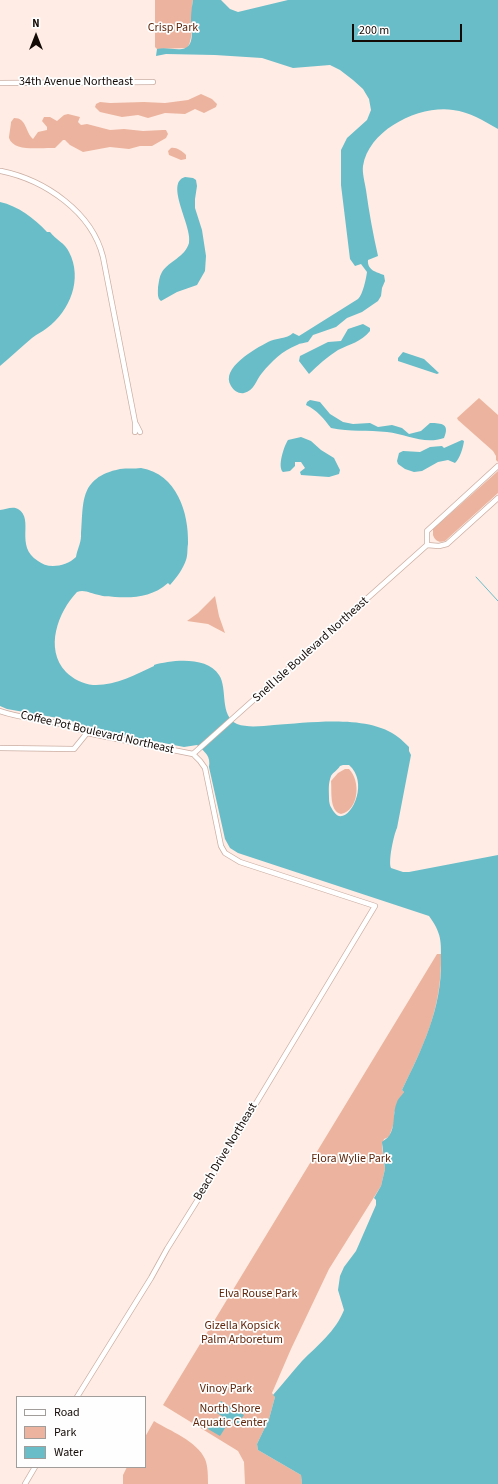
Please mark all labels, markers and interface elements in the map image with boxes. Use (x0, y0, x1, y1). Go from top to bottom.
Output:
north arrow (16, 16, 56, 56)
text: N (32, 16, 40, 31)
scale bar (354, 16, 464, 42)
park label: Crisp Park (148, 21, 198, 35)
text: 200 m (359, 22, 389, 39)
street label: 34th Avenue Northeast (19, 75, 133, 89)
street label: Snell Isle Boulevard Northeast (250, 594, 372, 706)
street label: Coffee Pot Boulevard Northeast (19, 708, 175, 758)
street label: Beach Drive Northeast (191, 1101, 261, 1203)
park label: Flora Wylie Park (311, 1152, 391, 1166)
park label: Elva Rouse Park (219, 1287, 297, 1301)
park label: Gizella Kopsick Palm Arboretum (201, 1319, 283, 1347)
park label: Vinoy Park (200, 1382, 252, 1396)
legend (16, 1396, 146, 1468)
park label: North Shore Aquatic Center (193, 1402, 267, 1430)
text: Road (54, 1404, 80, 1421)
text: Park (54, 1424, 76, 1441)
text: Water (54, 1444, 83, 1461)

